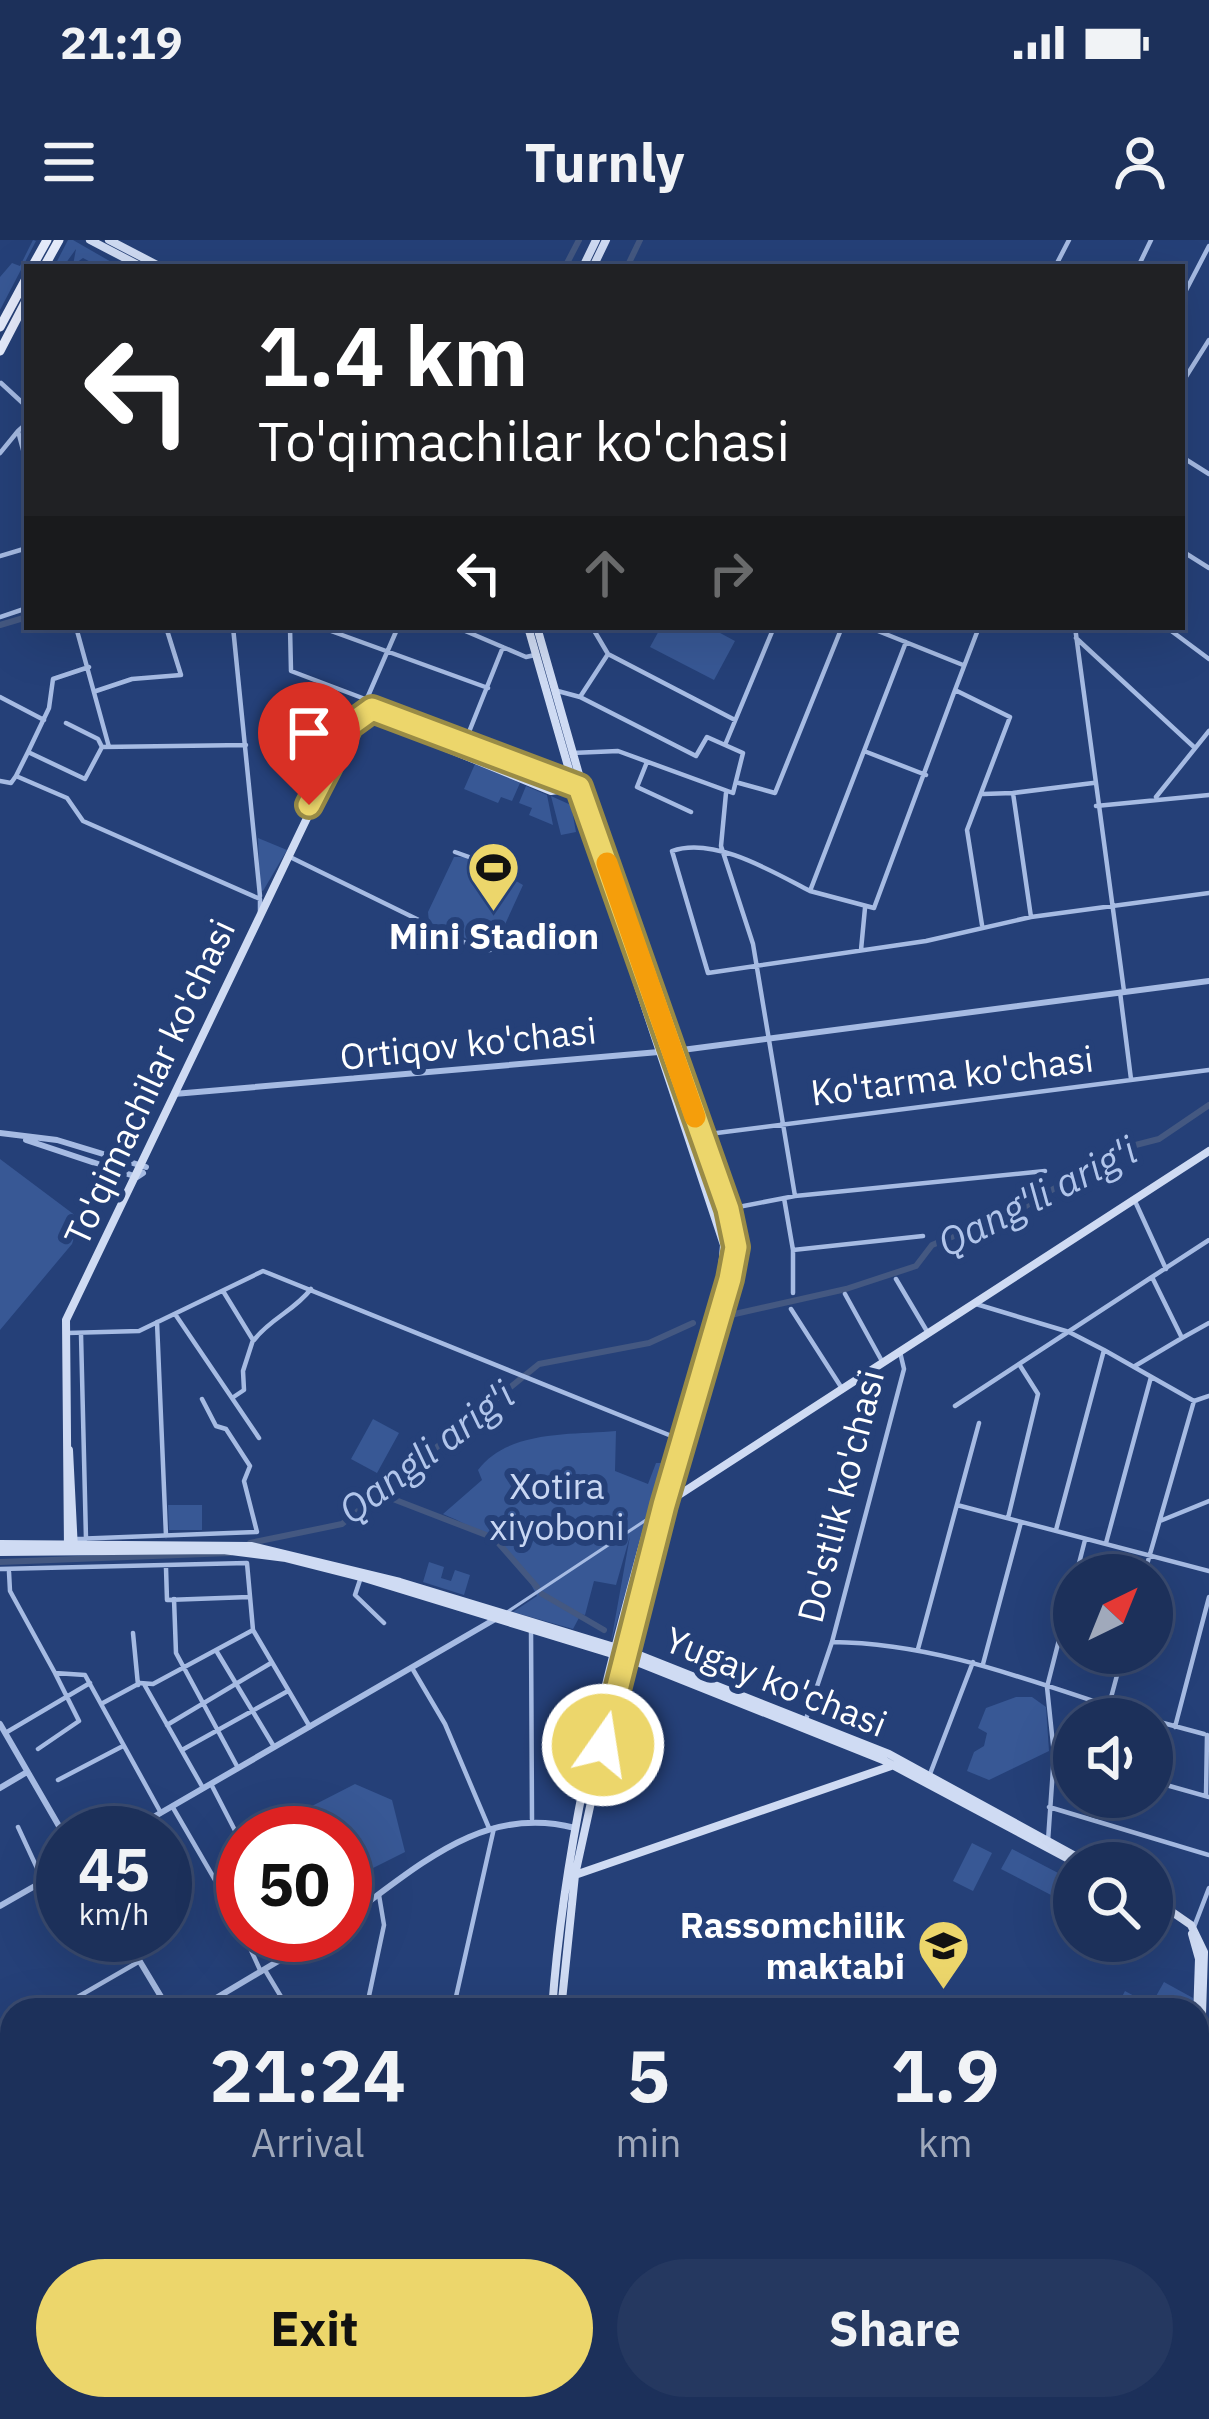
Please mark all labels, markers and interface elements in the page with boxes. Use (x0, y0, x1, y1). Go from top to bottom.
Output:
text: 21:19 (60, 13, 183, 71)
text: Turnly (524, 127, 685, 197)
icon: menu (36, 129, 102, 195)
icon: person (1107, 129, 1173, 195)
text: 1.4 km (258, 300, 528, 409)
icon: left (60, 312, 216, 468)
text: To'qimachilar ko'chasi (258, 406, 790, 476)
icon: left (446, 540, 512, 606)
icon: ahead (572, 540, 638, 606)
icon: right (698, 540, 764, 606)
pin (258, 682, 360, 805)
icon: arrive (276, 700, 342, 766)
sports icon: Mini Stadion (466, 839, 522, 913)
street label: To'qimachilar ko'chasi (53, 911, 245, 1253)
place label: Mini Stadion (389, 912, 599, 959)
street label: Ortiqov ko'chasi (337, 1006, 599, 1080)
street label: Ko'tarma ko'chasi (808, 1034, 1096, 1116)
water label: Qang'li arig'i (929, 1124, 1146, 1268)
street label: Do'stlik ko'chasi (786, 1365, 894, 1627)
water label: Qangli arig'i (328, 1369, 525, 1535)
park label: Xotira xiyoboni (489, 1462, 625, 1550)
north arrow (1053, 1554, 1173, 1674)
map controls (1053, 1554, 1173, 1962)
street label: Yugay ko'chasi (658, 1615, 894, 1747)
position arrow (540, 1682, 666, 1808)
button: sound (1053, 1698, 1173, 1818)
speed limit sign: 50 (216, 1806, 372, 1962)
text: 45 (78, 1829, 150, 1908)
button: search (1053, 1842, 1173, 1962)
text: km/h (79, 1894, 149, 1933)
place label: Rassomchilik maktabi (680, 1901, 905, 1989)
school or university icon: Rassomchilik maktabi (916, 1917, 972, 1991)
text: 21:24 (209, 2028, 406, 2122)
text: 5 (627, 2028, 670, 2122)
text: 1.9 (891, 2028, 1000, 2122)
text: Arrival (251, 2117, 365, 2168)
text: min (615, 2117, 681, 2168)
text: km (918, 2117, 973, 2168)
button: Exit (36, 2259, 593, 2397)
button: Share (617, 2259, 1173, 2397)

